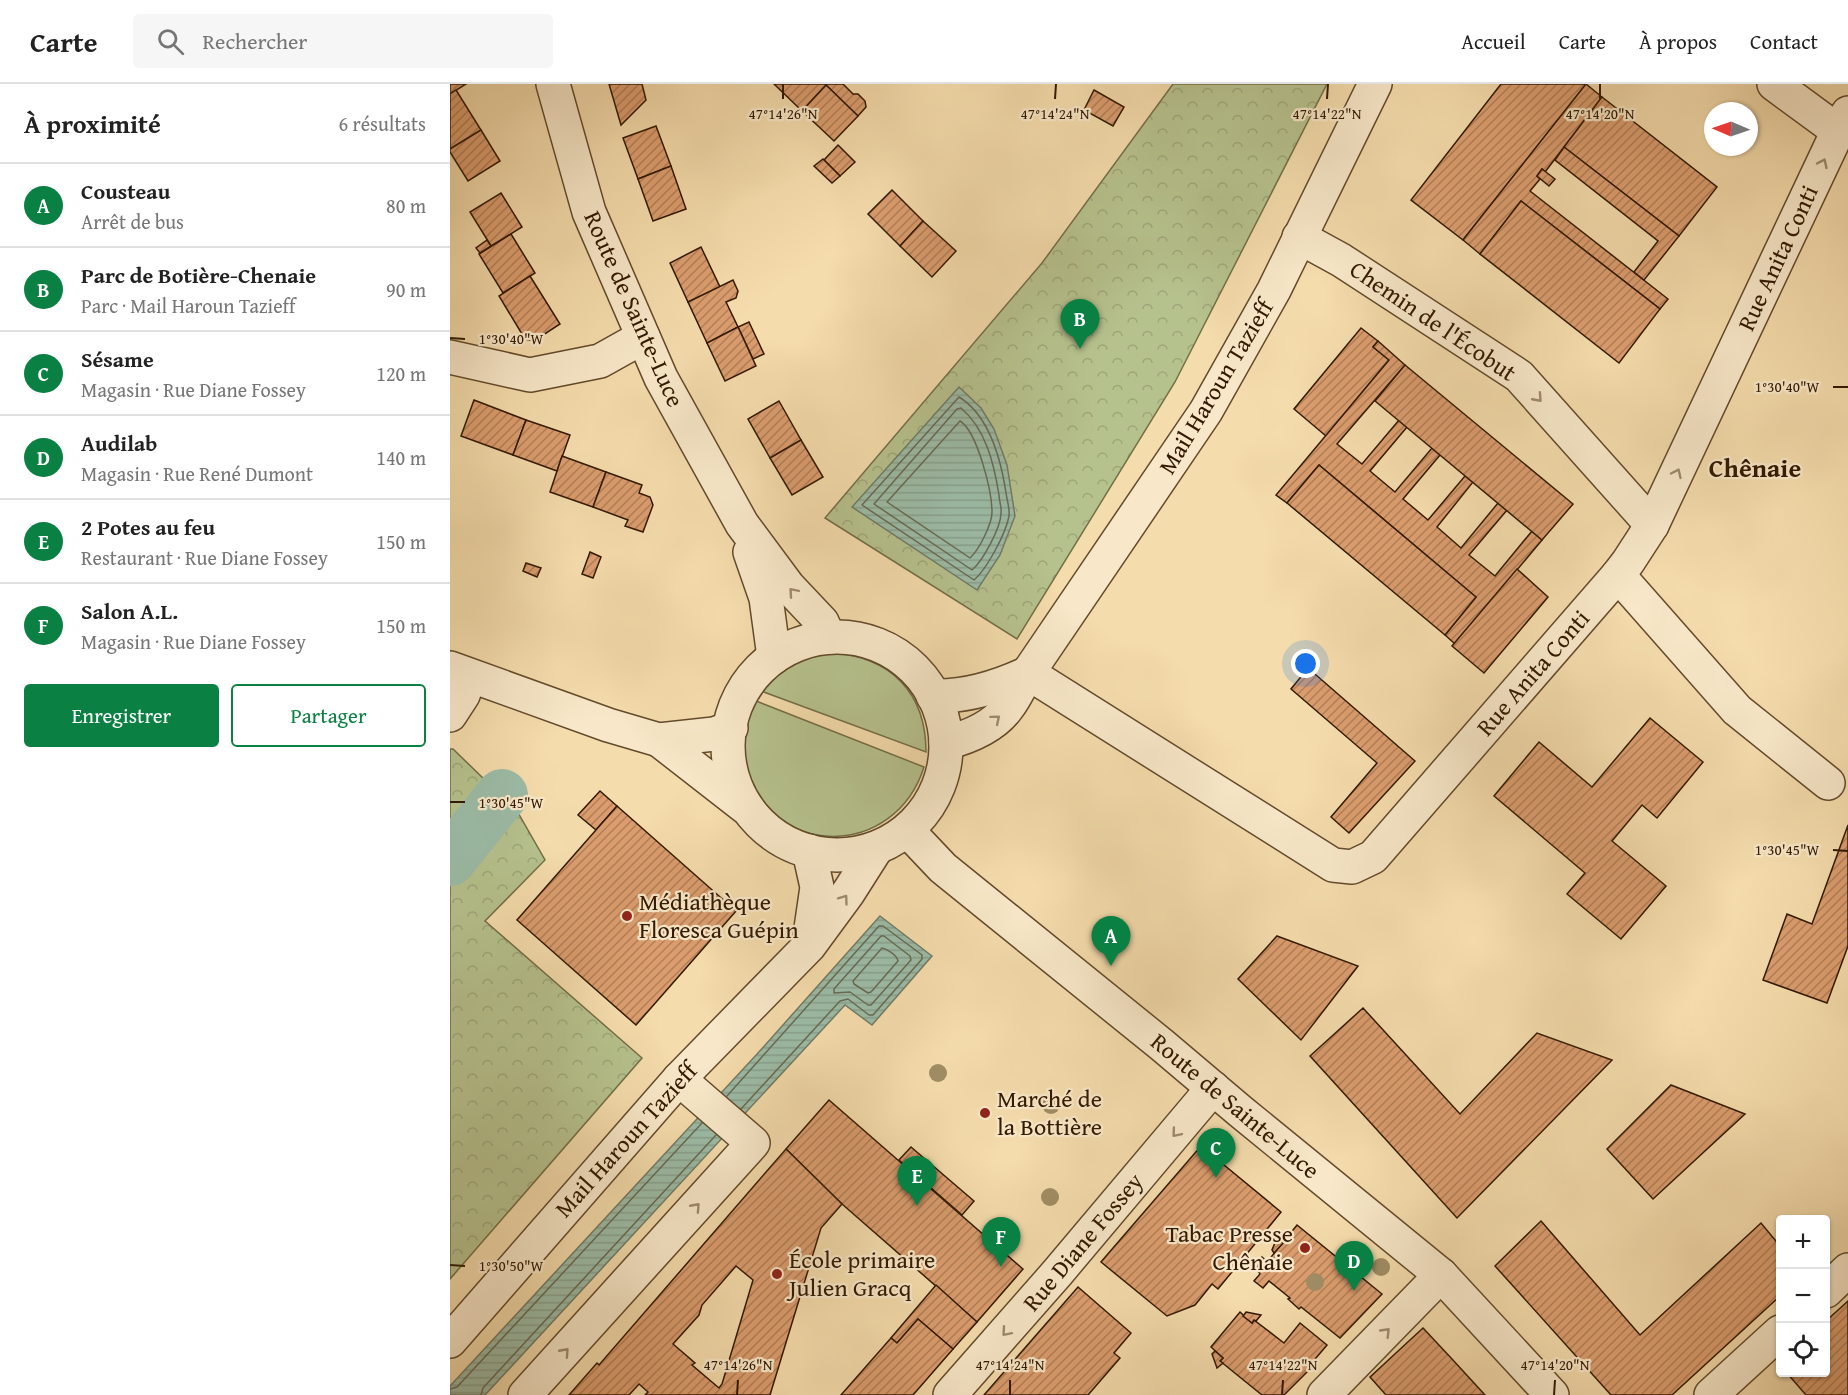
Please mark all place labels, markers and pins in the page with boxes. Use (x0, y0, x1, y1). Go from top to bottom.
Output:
pin: B (1060, 300, 1100, 349)
place label: Médiathèque Floresca Guépin (639, 884, 799, 947)
marker: Médiathèque Floresca Guépin (620, 909, 634, 923)
pin: A (1092, 916, 1130, 966)
place label: Marché de la Bottière (997, 1081, 1102, 1144)
marker: Marché de la Bottière (978, 1106, 992, 1120)
pin: C (1196, 1128, 1236, 1178)
pin: E (898, 1156, 936, 1206)
place label: Tabac Presse Chênaie (1165, 1216, 1293, 1279)
pin: F (982, 1218, 1020, 1267)
marker: Tabac Presse Chênaie (1298, 1241, 1312, 1255)
place label: École primaire Julien Gracq (786, 1242, 935, 1305)
pin: D (1334, 1242, 1374, 1291)
marker: École primaire Julien Gracq (770, 1267, 784, 1281)

